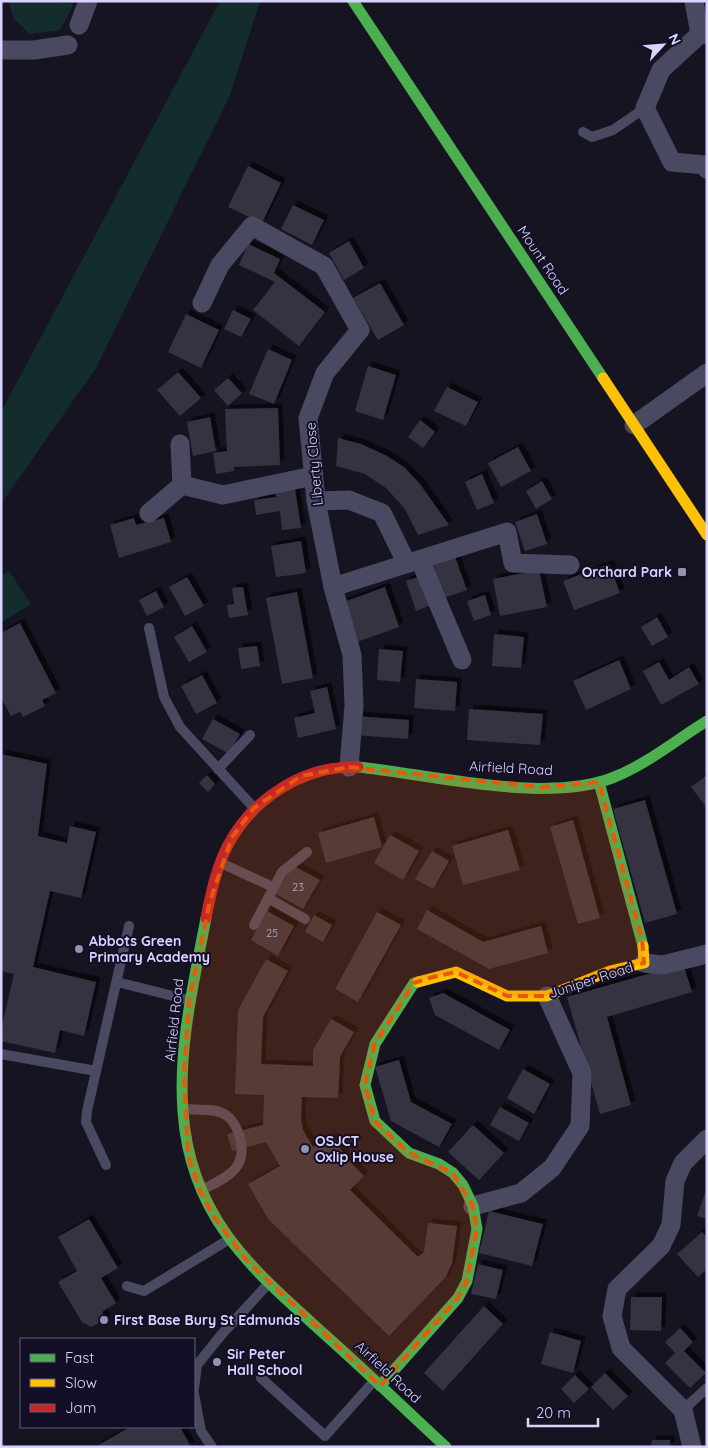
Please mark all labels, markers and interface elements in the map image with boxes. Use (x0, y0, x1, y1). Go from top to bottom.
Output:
north arrow (638, 20, 688, 70)
text: N (664, 31, 685, 48)
street label: Mount Road (513, 222, 573, 298)
street label: Liberty Close (301, 421, 327, 507)
place label: Orchard Park (582, 563, 672, 581)
marker: Orchard Park (676, 566, 688, 578)
street label: Airfield Road (469, 757, 553, 779)
house number: 23 (292, 880, 304, 894)
house number: 25 (266, 926, 278, 940)
place label: Abbots Green Primary Academy (89, 932, 210, 966)
marker: Abbots Green Primary Academy (73, 943, 85, 955)
street label: Juniper Road (547, 958, 635, 1002)
street label: Airfield Road (161, 978, 187, 1062)
place label: OSJCT Oxlip House (315, 1132, 394, 1166)
marker: OSJCT Oxlip House (299, 1143, 311, 1155)
place label: First Base Bury St Edmunds (114, 1311, 300, 1329)
marker: First Base Bury St Edmunds (98, 1314, 110, 1326)
street label: Airfield Road (351, 1337, 425, 1407)
legend (20, 1338, 195, 1428)
place label: Sir Peter Hall School (227, 1345, 302, 1379)
text: Fast (65, 1348, 94, 1367)
marker: Sir Peter Hall School (211, 1356, 223, 1368)
text: Slow (65, 1373, 97, 1392)
scale bar (528, 1396, 598, 1428)
text: Jam (65, 1398, 96, 1417)
text: 20 m (536, 1403, 571, 1422)

